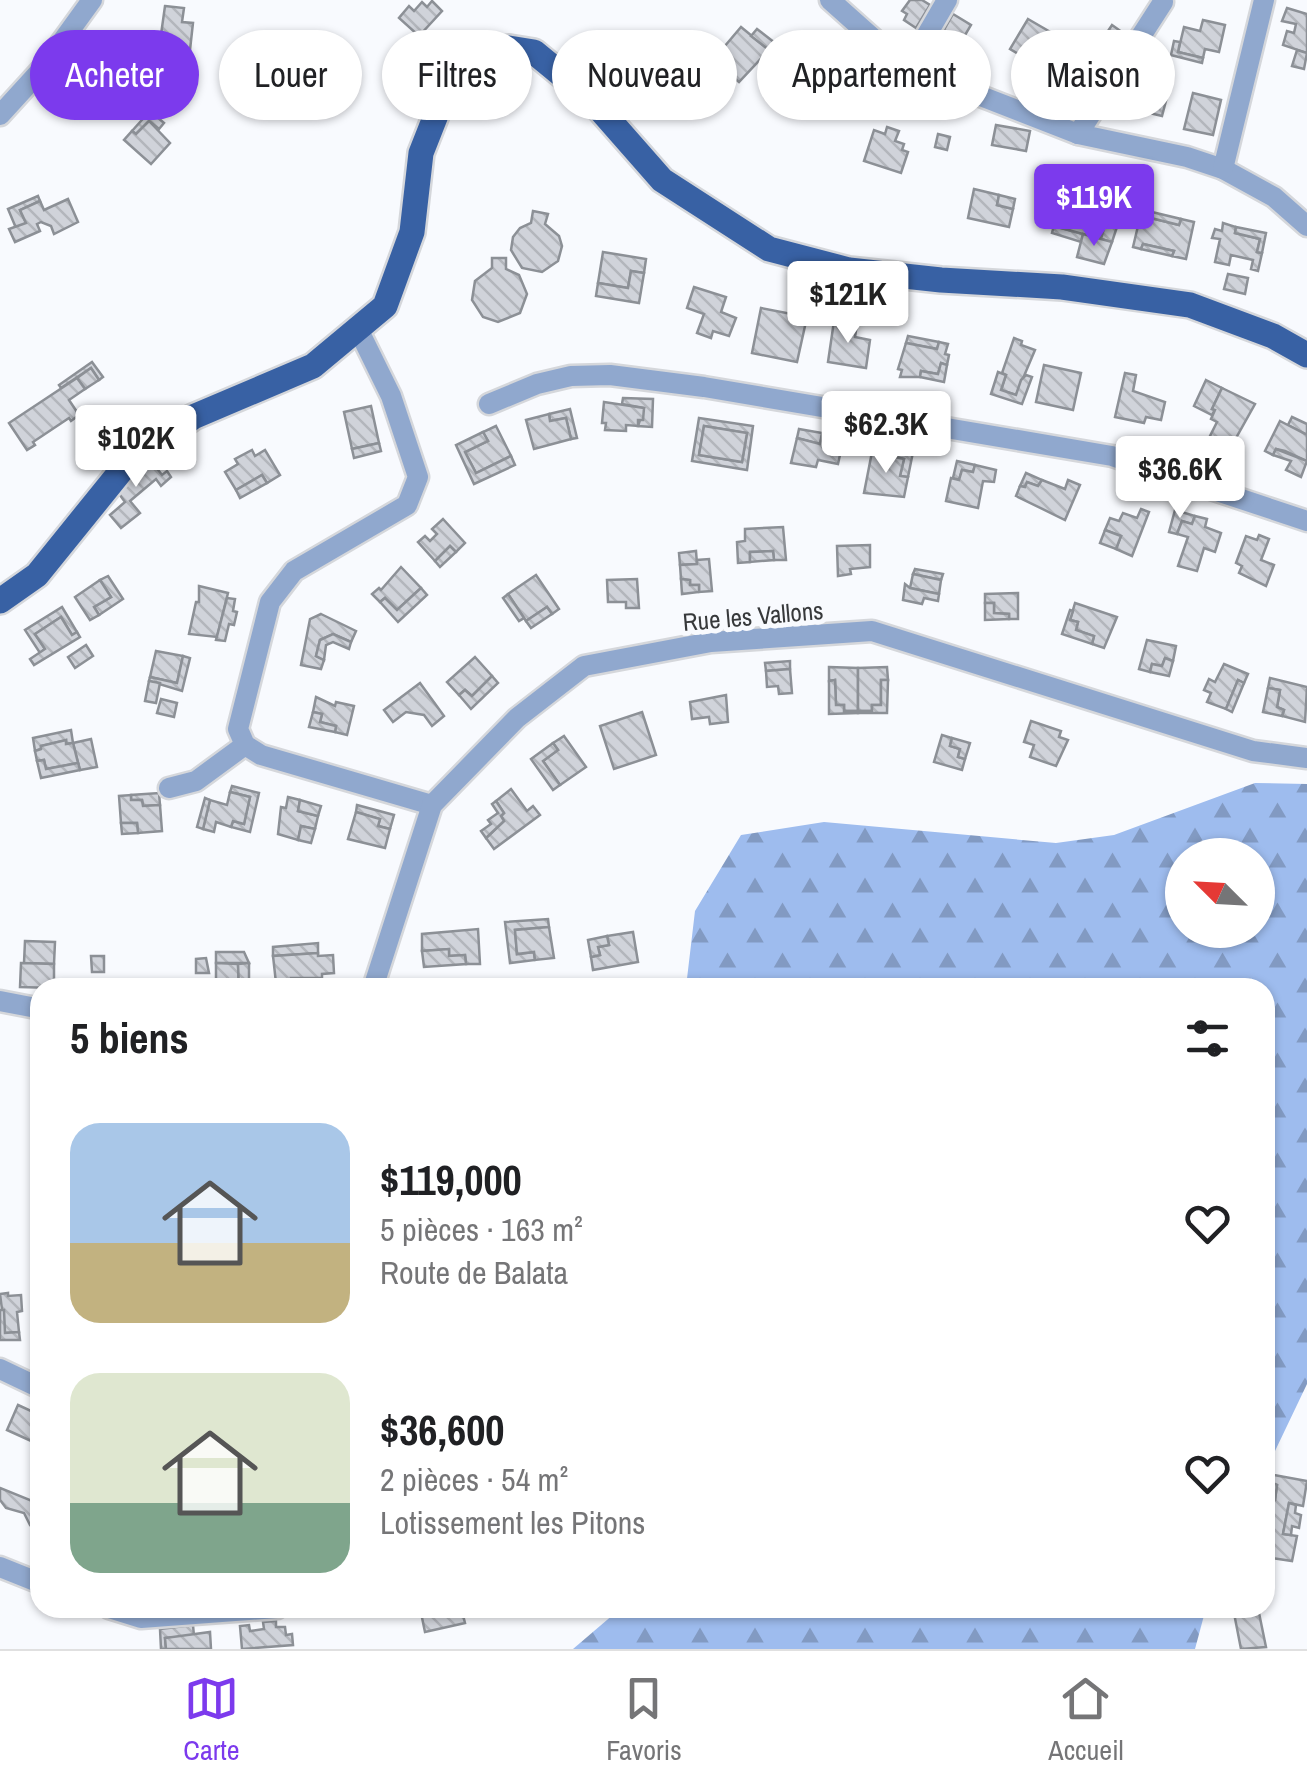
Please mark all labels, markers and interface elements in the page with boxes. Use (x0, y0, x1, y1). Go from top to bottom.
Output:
chip: Acheter (30, 30, 199, 120)
chip: Louer (219, 30, 362, 120)
chip: Filtres (382, 30, 532, 120)
chip: Nouveau (552, 30, 737, 120)
chip: Appartement (757, 30, 991, 120)
chip: Maison (1011, 30, 1175, 120)
pin: $119K (1024, 164, 1164, 249)
text: $119K (1056, 175, 1132, 218)
pin: $121K (778, 261, 918, 346)
text: $121K (809, 272, 887, 315)
pin: $62.3K (805, 391, 967, 476)
text: $62.3K (844, 402, 928, 445)
pin: $102K (66, 405, 206, 490)
text: $102K (97, 416, 175, 459)
pin: $36.6K (1099, 436, 1261, 521)
text: $36.6K (1138, 447, 1222, 490)
street label: Rue les Vallons (681, 593, 825, 639)
north arrow (1165, 838, 1275, 948)
map controls (1165, 838, 1275, 948)
text: 5 biens (70, 1010, 189, 1066)
icon: filters (1180, 1011, 1235, 1066)
text: $119,000 (380, 1152, 522, 1208)
icon: home (150, 1163, 270, 1283)
icon: heart (1180, 1196, 1235, 1251)
text: 5 pièces · 163 m² (380, 1208, 583, 1251)
text: Route de Balata (380, 1251, 568, 1294)
text: $36,600 (380, 1402, 505, 1458)
icon: home (150, 1413, 270, 1533)
icon: heart (1180, 1446, 1235, 1501)
text: 2 pièces · 54 m² (380, 1458, 568, 1501)
text: Lotissement les Pitons (380, 1501, 645, 1544)
tab: Carte (183, 1671, 239, 1769)
tab: Favoris (606, 1671, 682, 1769)
tab: Accueil (1048, 1671, 1124, 1769)

